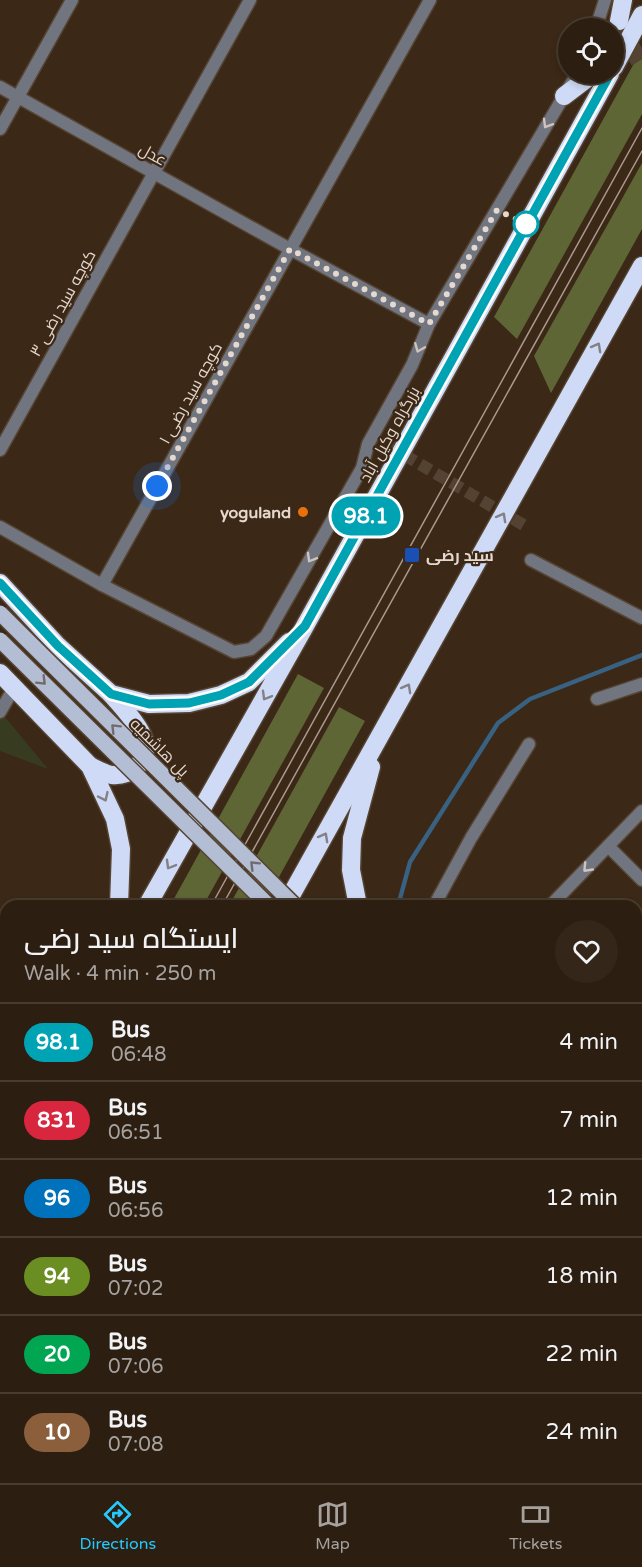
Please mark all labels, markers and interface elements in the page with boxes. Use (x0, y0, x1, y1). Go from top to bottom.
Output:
map controls (558, 18, 624, 84)
button: locate (558, 18, 624, 84)
one-way arrow (543, 118, 555, 128)
street label: عدل (135, 139, 170, 171)
unlabelled marker (513, 211, 539, 237)
street label: کوچه سید رضی ۳ (25, 247, 101, 361)
street label: کوچه سید رضی ۱ (155, 339, 228, 448)
one-way arrow (414, 341, 426, 352)
one-way arrow (590, 343, 601, 353)
street label: بزرگراه وکیل آباد (355, 383, 424, 486)
your location (142, 471, 172, 501)
line badge: 98.1 (324, 496, 408, 536)
place label: yoguland (220, 503, 291, 523)
text: 98.1 (343, 504, 389, 529)
marker: yoguland (296, 505, 310, 519)
one-way arrow (495, 513, 506, 524)
marker: سید رضی (403, 546, 421, 564)
place label: سید رضی (426, 546, 494, 566)
one-way arrow (307, 551, 318, 562)
one-way arrow (34, 673, 45, 684)
one-way arrow (400, 684, 411, 694)
one-way arrow (262, 689, 273, 700)
street label: پل هاشمیه (125, 714, 193, 783)
one-way arrow (112, 724, 123, 735)
one-way arrow (97, 791, 109, 802)
one-way arrow (317, 832, 328, 843)
one-way arrow (166, 859, 177, 869)
one-way arrow (250, 861, 261, 872)
one-way arrow (583, 861, 594, 872)
button: heart (555, 920, 618, 983)
text: ایستگاه سید رضی (24, 922, 238, 956)
text: Walk · 4 min · 250 m (24, 962, 216, 986)
text: Bus (111, 1017, 150, 1043)
text: 4 min (559, 1029, 618, 1055)
text: 98.1 (36, 1030, 81, 1055)
text: 06:48 (111, 1043, 166, 1067)
text: Bus (108, 1095, 147, 1121)
text: 7 min (559, 1107, 618, 1133)
text: 831 (37, 1108, 77, 1133)
text: 06:51 (108, 1121, 163, 1145)
text: Bus (108, 1173, 147, 1199)
text: 12 min (546, 1185, 618, 1211)
text: 96 (44, 1186, 70, 1211)
text: 06:56 (108, 1199, 163, 1223)
text: Bus (108, 1251, 147, 1277)
text: 18 min (546, 1263, 618, 1289)
text: 94 (44, 1264, 70, 1289)
text: 07:02 (108, 1277, 163, 1301)
text: Bus (108, 1329, 147, 1355)
text: 22 min (546, 1341, 618, 1367)
text: 20 (44, 1342, 70, 1367)
text: 07:06 (108, 1355, 163, 1379)
text: Bus (108, 1407, 147, 1433)
text: 24 min (546, 1419, 618, 1445)
text: 10 (44, 1420, 70, 1445)
text: 07:08 (108, 1433, 163, 1457)
tab: Directions (80, 1498, 156, 1554)
tab: Map (315, 1498, 350, 1554)
tab: Tickets (509, 1498, 562, 1554)

